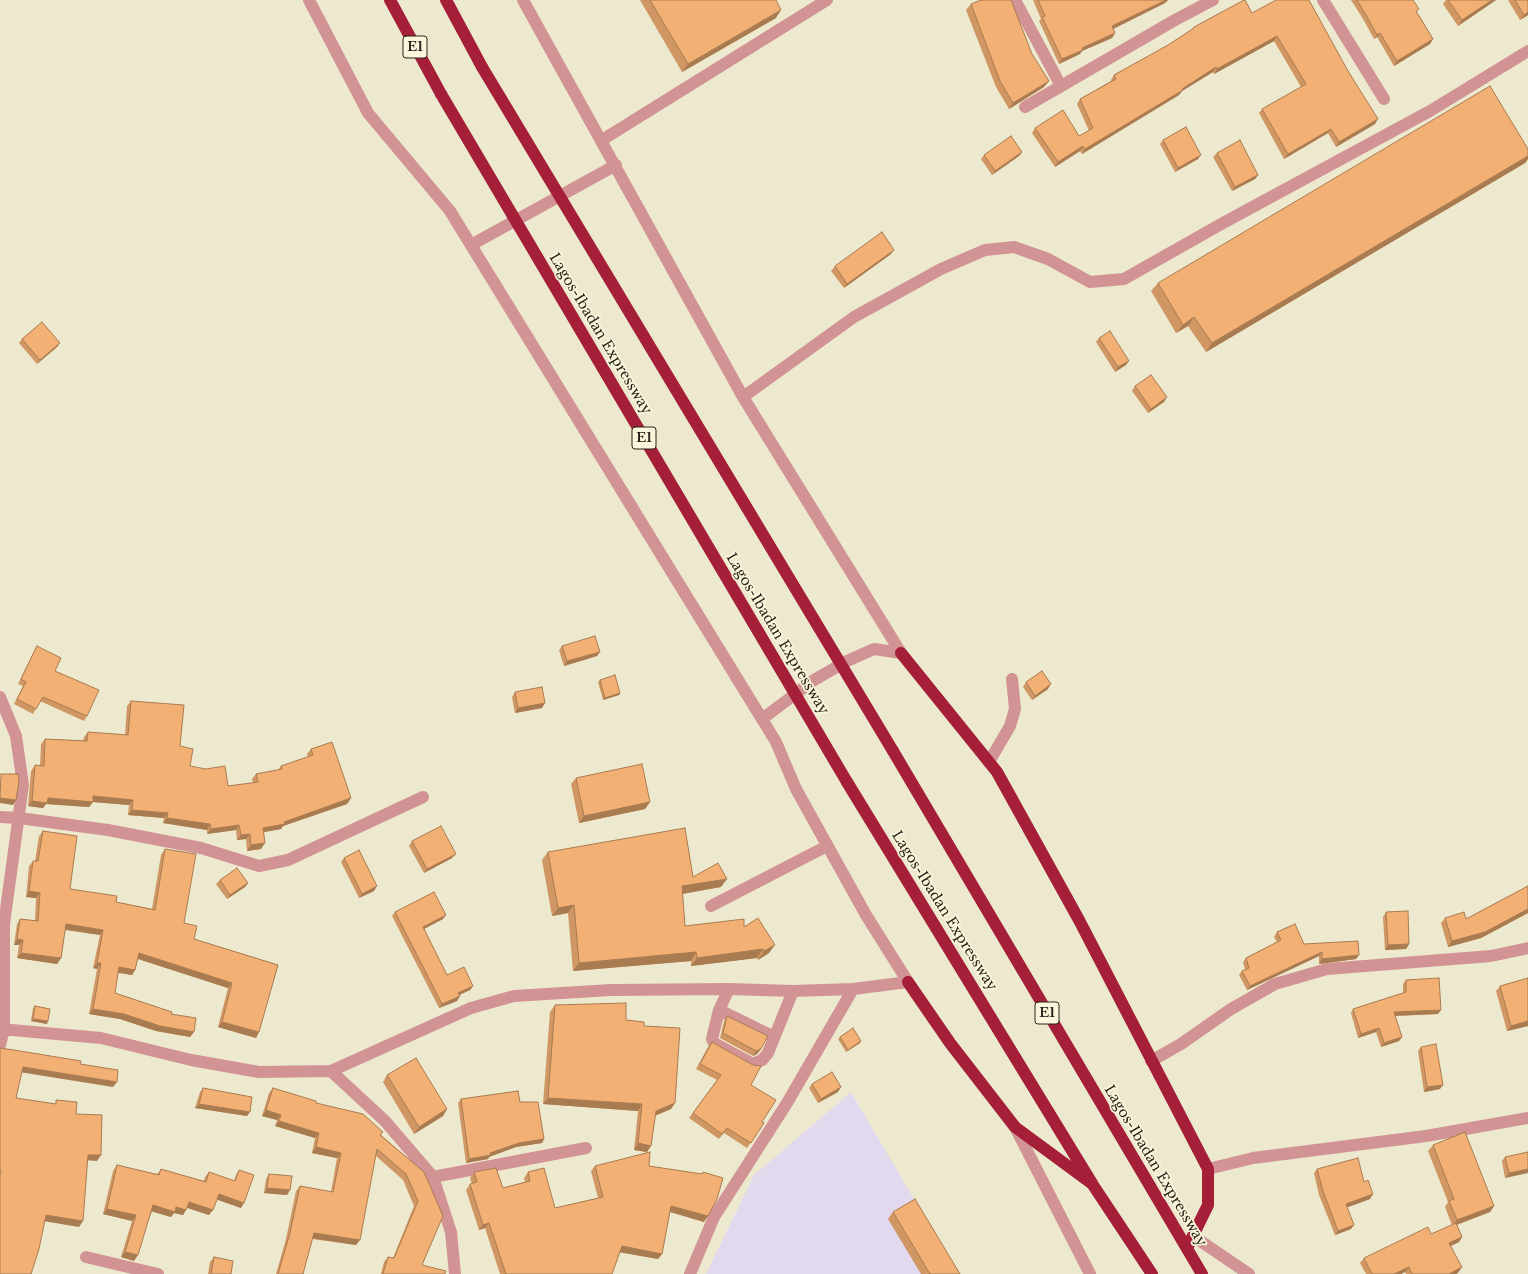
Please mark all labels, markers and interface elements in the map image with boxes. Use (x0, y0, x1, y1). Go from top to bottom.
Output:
road number: E1 (403, 36, 427, 58)
street label: Lagos-Ibadan Expressway (545, 250, 655, 418)
road number: E1 (632, 427, 656, 449)
street label: Lagos-Ibadan Expressway (722, 550, 832, 718)
street label: Lagos-Ibadan Expressway (888, 828, 1000, 994)
road number: E1 (1035, 1002, 1059, 1024)
street label: Lagos-Ibadan Expressway (1100, 1082, 1210, 1250)

